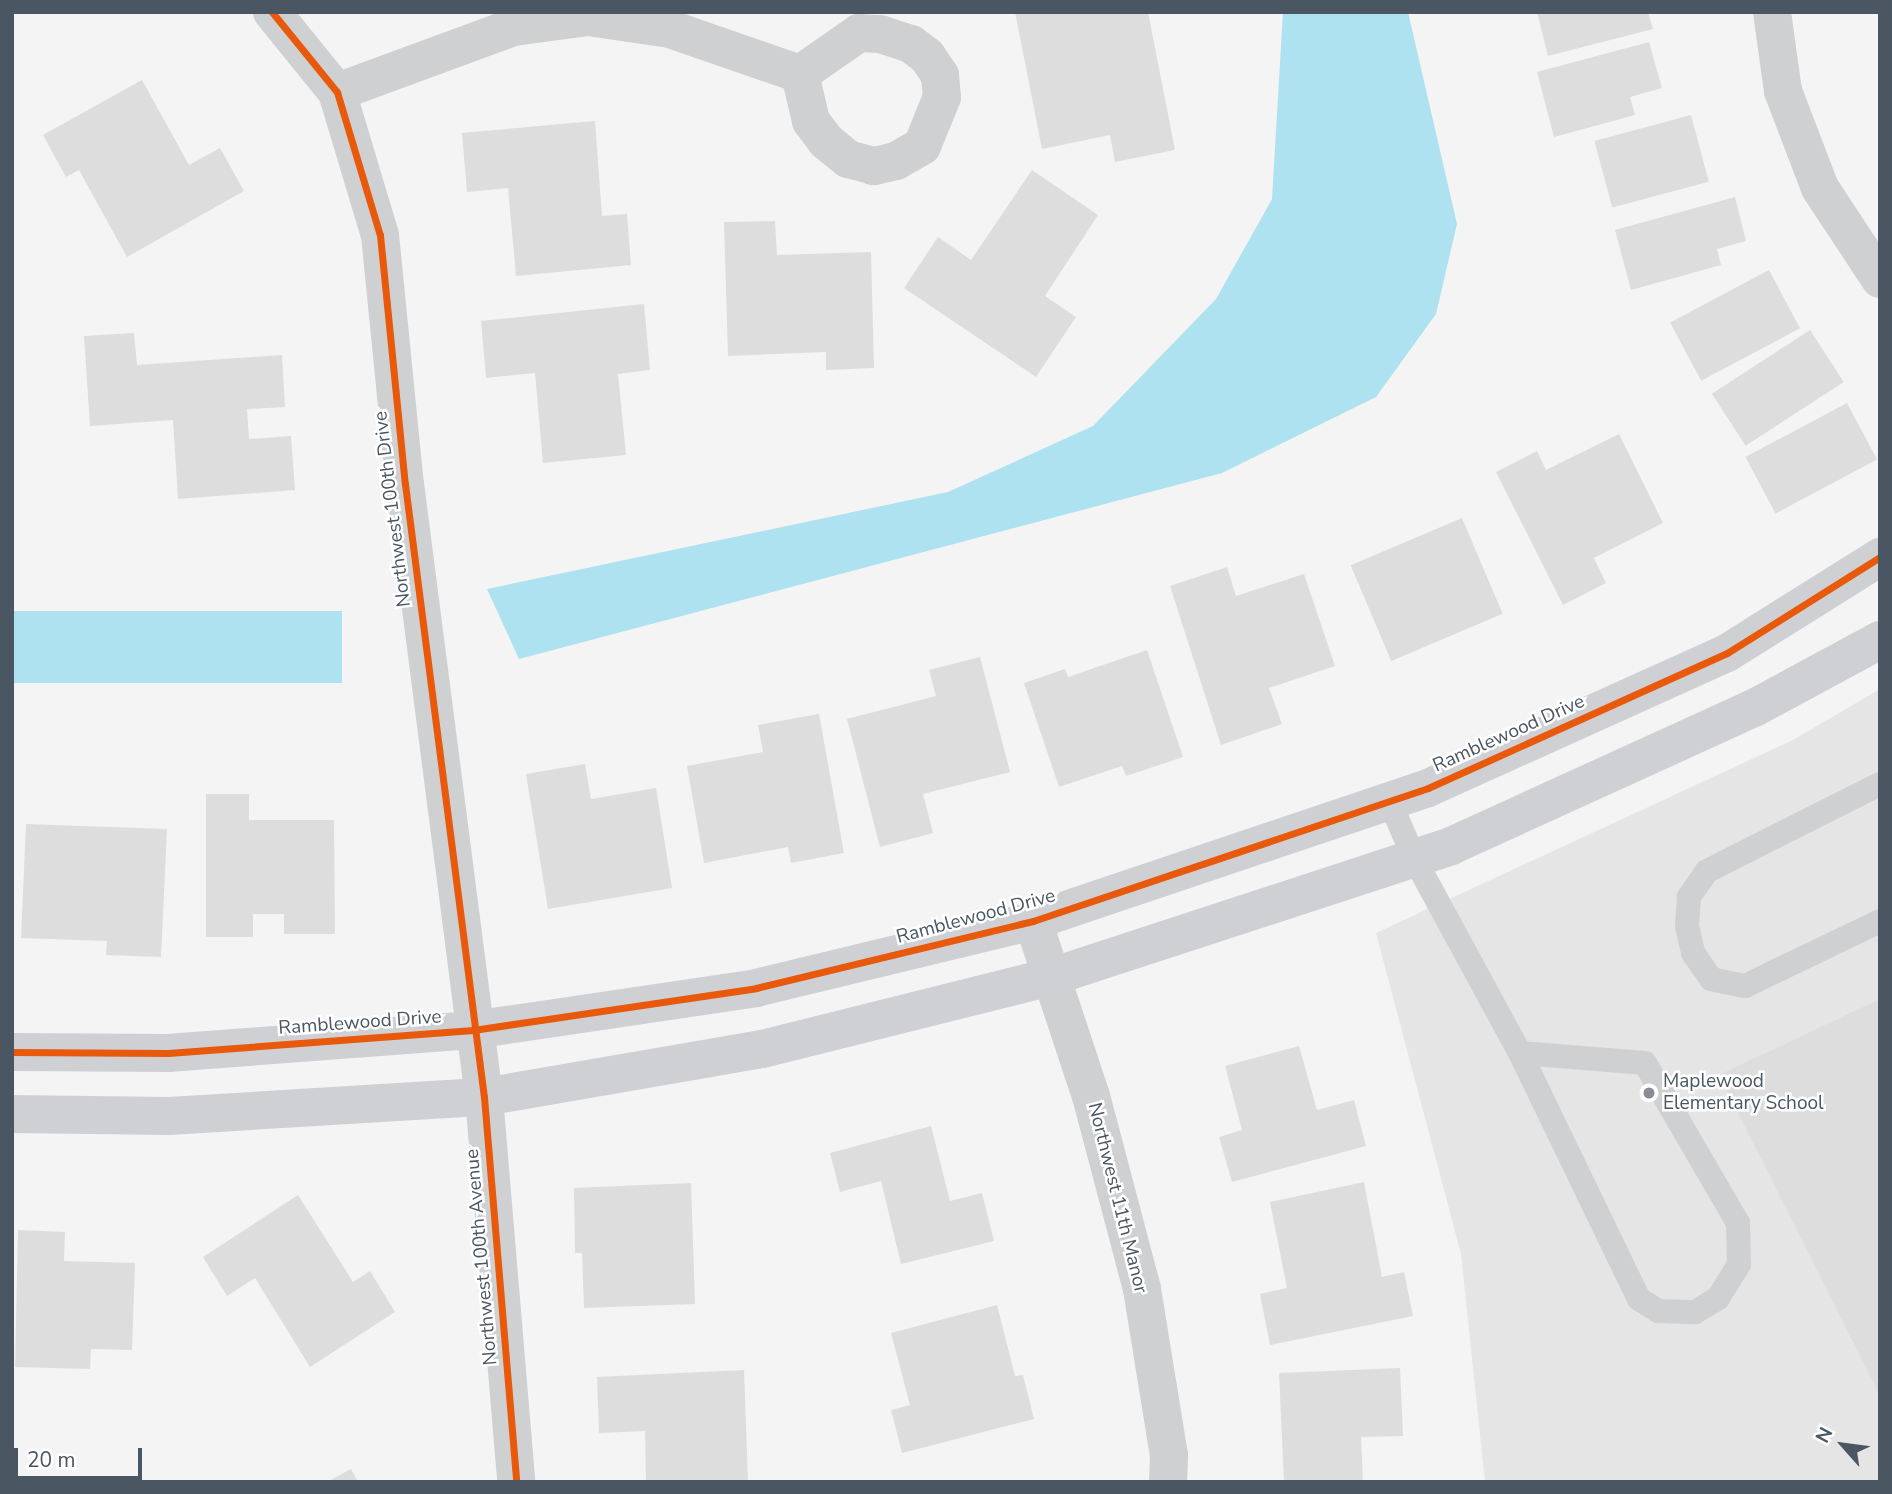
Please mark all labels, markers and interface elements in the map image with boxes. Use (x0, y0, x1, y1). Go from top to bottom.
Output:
street label: Northwest 100th Drive (370, 410, 416, 608)
street label: Ramblewood Drive (1430, 690, 1588, 778)
street label: Ramblewood Drive (894, 885, 1058, 949)
street label: Ramblewood Drive (278, 1006, 442, 1040)
place label: Maplewood Elementary School (1663, 1071, 1824, 1115)
marker: Maplewood Elementary School (1641, 1085, 1657, 1101)
street label: Northwest 11th Manor (1082, 1100, 1152, 1296)
street label: Northwest 100th Avenue (461, 1148, 503, 1366)
north arrow (1808, 1410, 1878, 1480)
text: N (1810, 1423, 1839, 1448)
scale bar (18, 1434, 145, 1478)
text: 20 m (27, 1446, 76, 1474)

